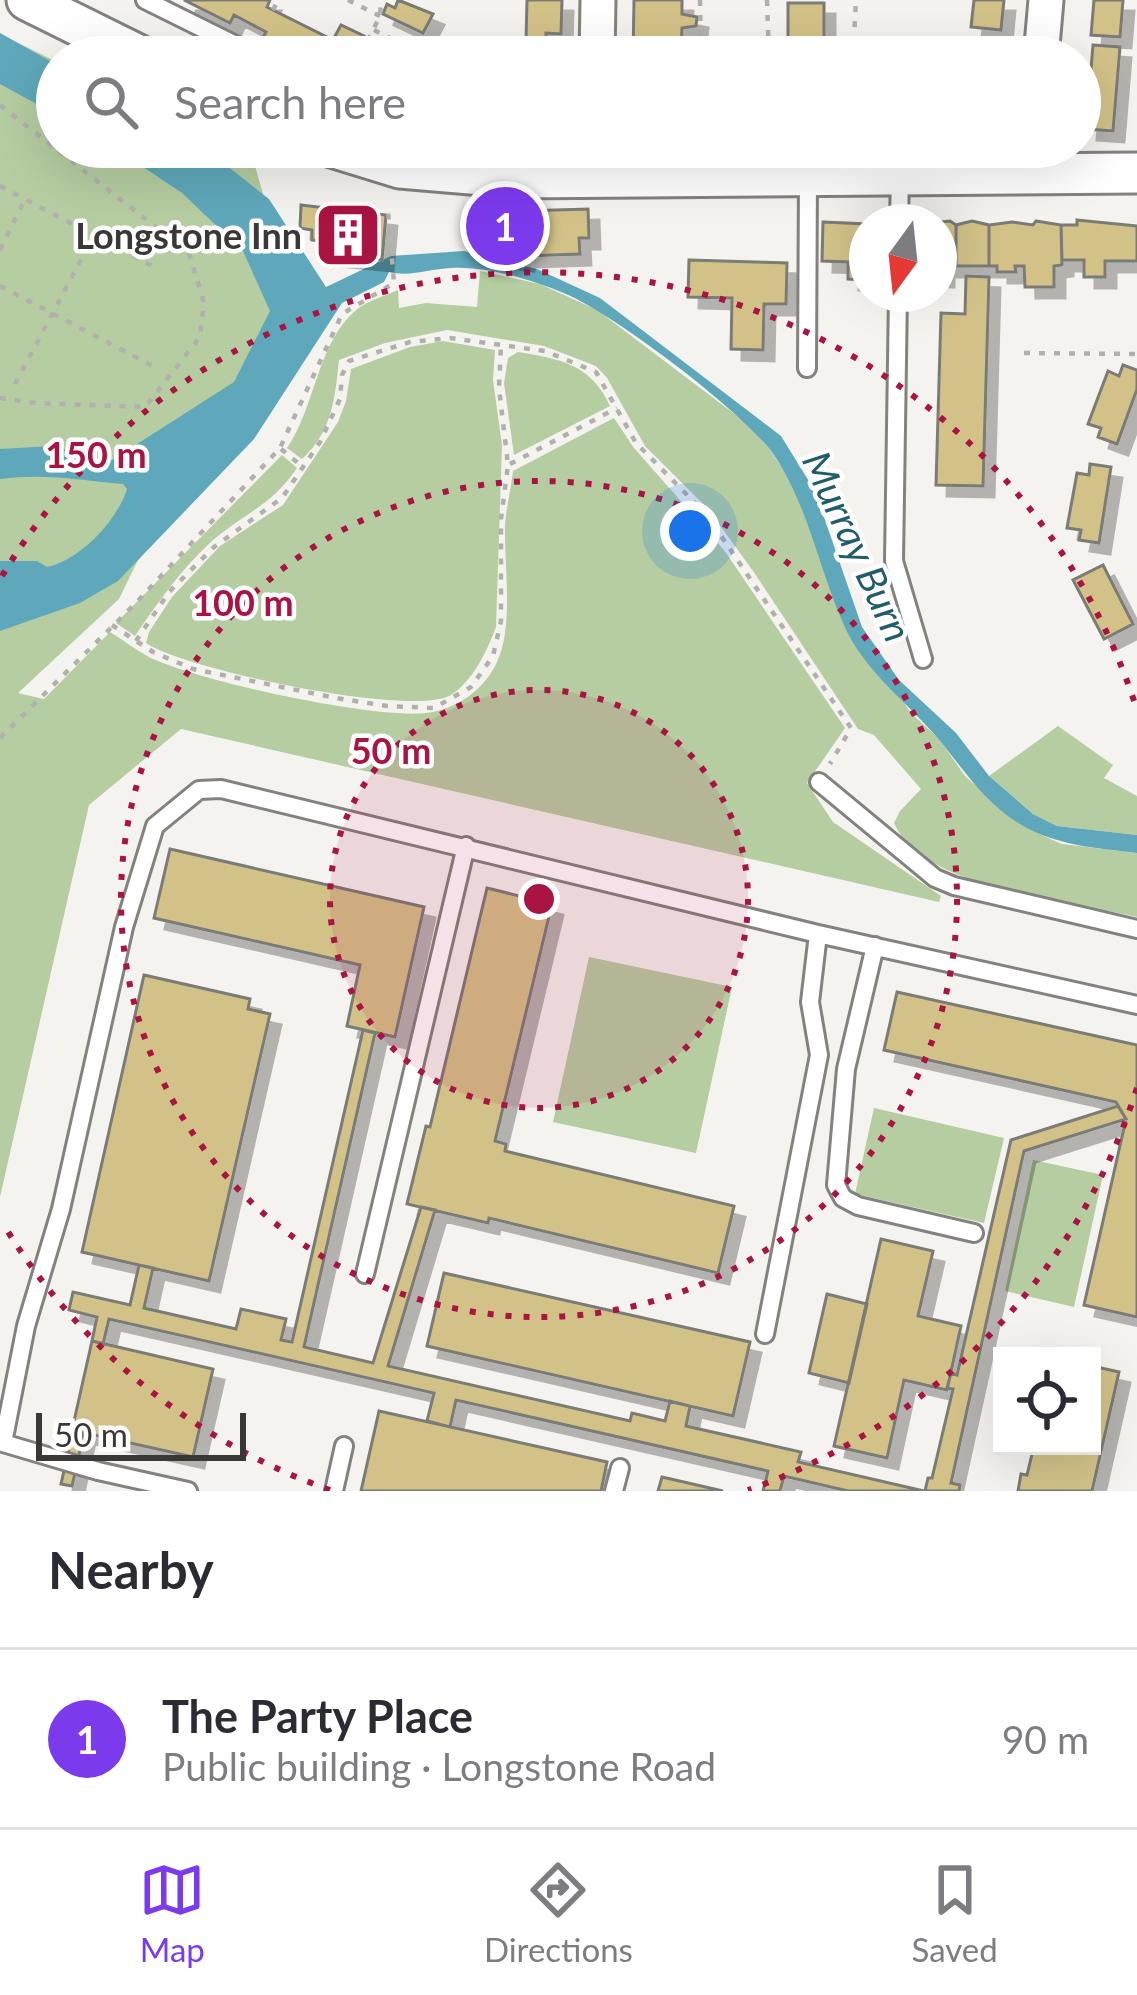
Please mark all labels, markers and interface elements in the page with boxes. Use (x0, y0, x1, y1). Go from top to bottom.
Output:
search box (36, 36, 1101, 168)
icon: search (78, 69, 144, 135)
text: Search here (174, 75, 406, 129)
pin: 1 (466, 181, 544, 271)
building icon: Longstone Inn (313, 200, 383, 270)
north arrow (849, 204, 957, 312)
place label: Longstone Inn (75, 213, 302, 257)
text: 150 m (45, 432, 147, 476)
water label: Murray Burn (794, 444, 922, 648)
your location (660, 501, 720, 561)
text: 100 m (192, 580, 294, 624)
text: 50 m (351, 728, 431, 772)
centre of rings (518, 878, 560, 920)
map controls (993, 1347, 1101, 1455)
button: locate (993, 1347, 1101, 1455)
scale bar (36, 1407, 246, 1460)
text: 50 m (54, 1414, 128, 1454)
text: Nearby (48, 1539, 214, 1600)
text: The Party Place (162, 1689, 473, 1743)
text: 1 (76, 1716, 98, 1762)
text: 90 m (1002, 1716, 1089, 1762)
text: Public building · Longstone Road (162, 1743, 716, 1789)
tab: Map (139, 1857, 205, 1969)
tab: Directions (484, 1857, 633, 1969)
tab: Saved (911, 1857, 998, 1969)

